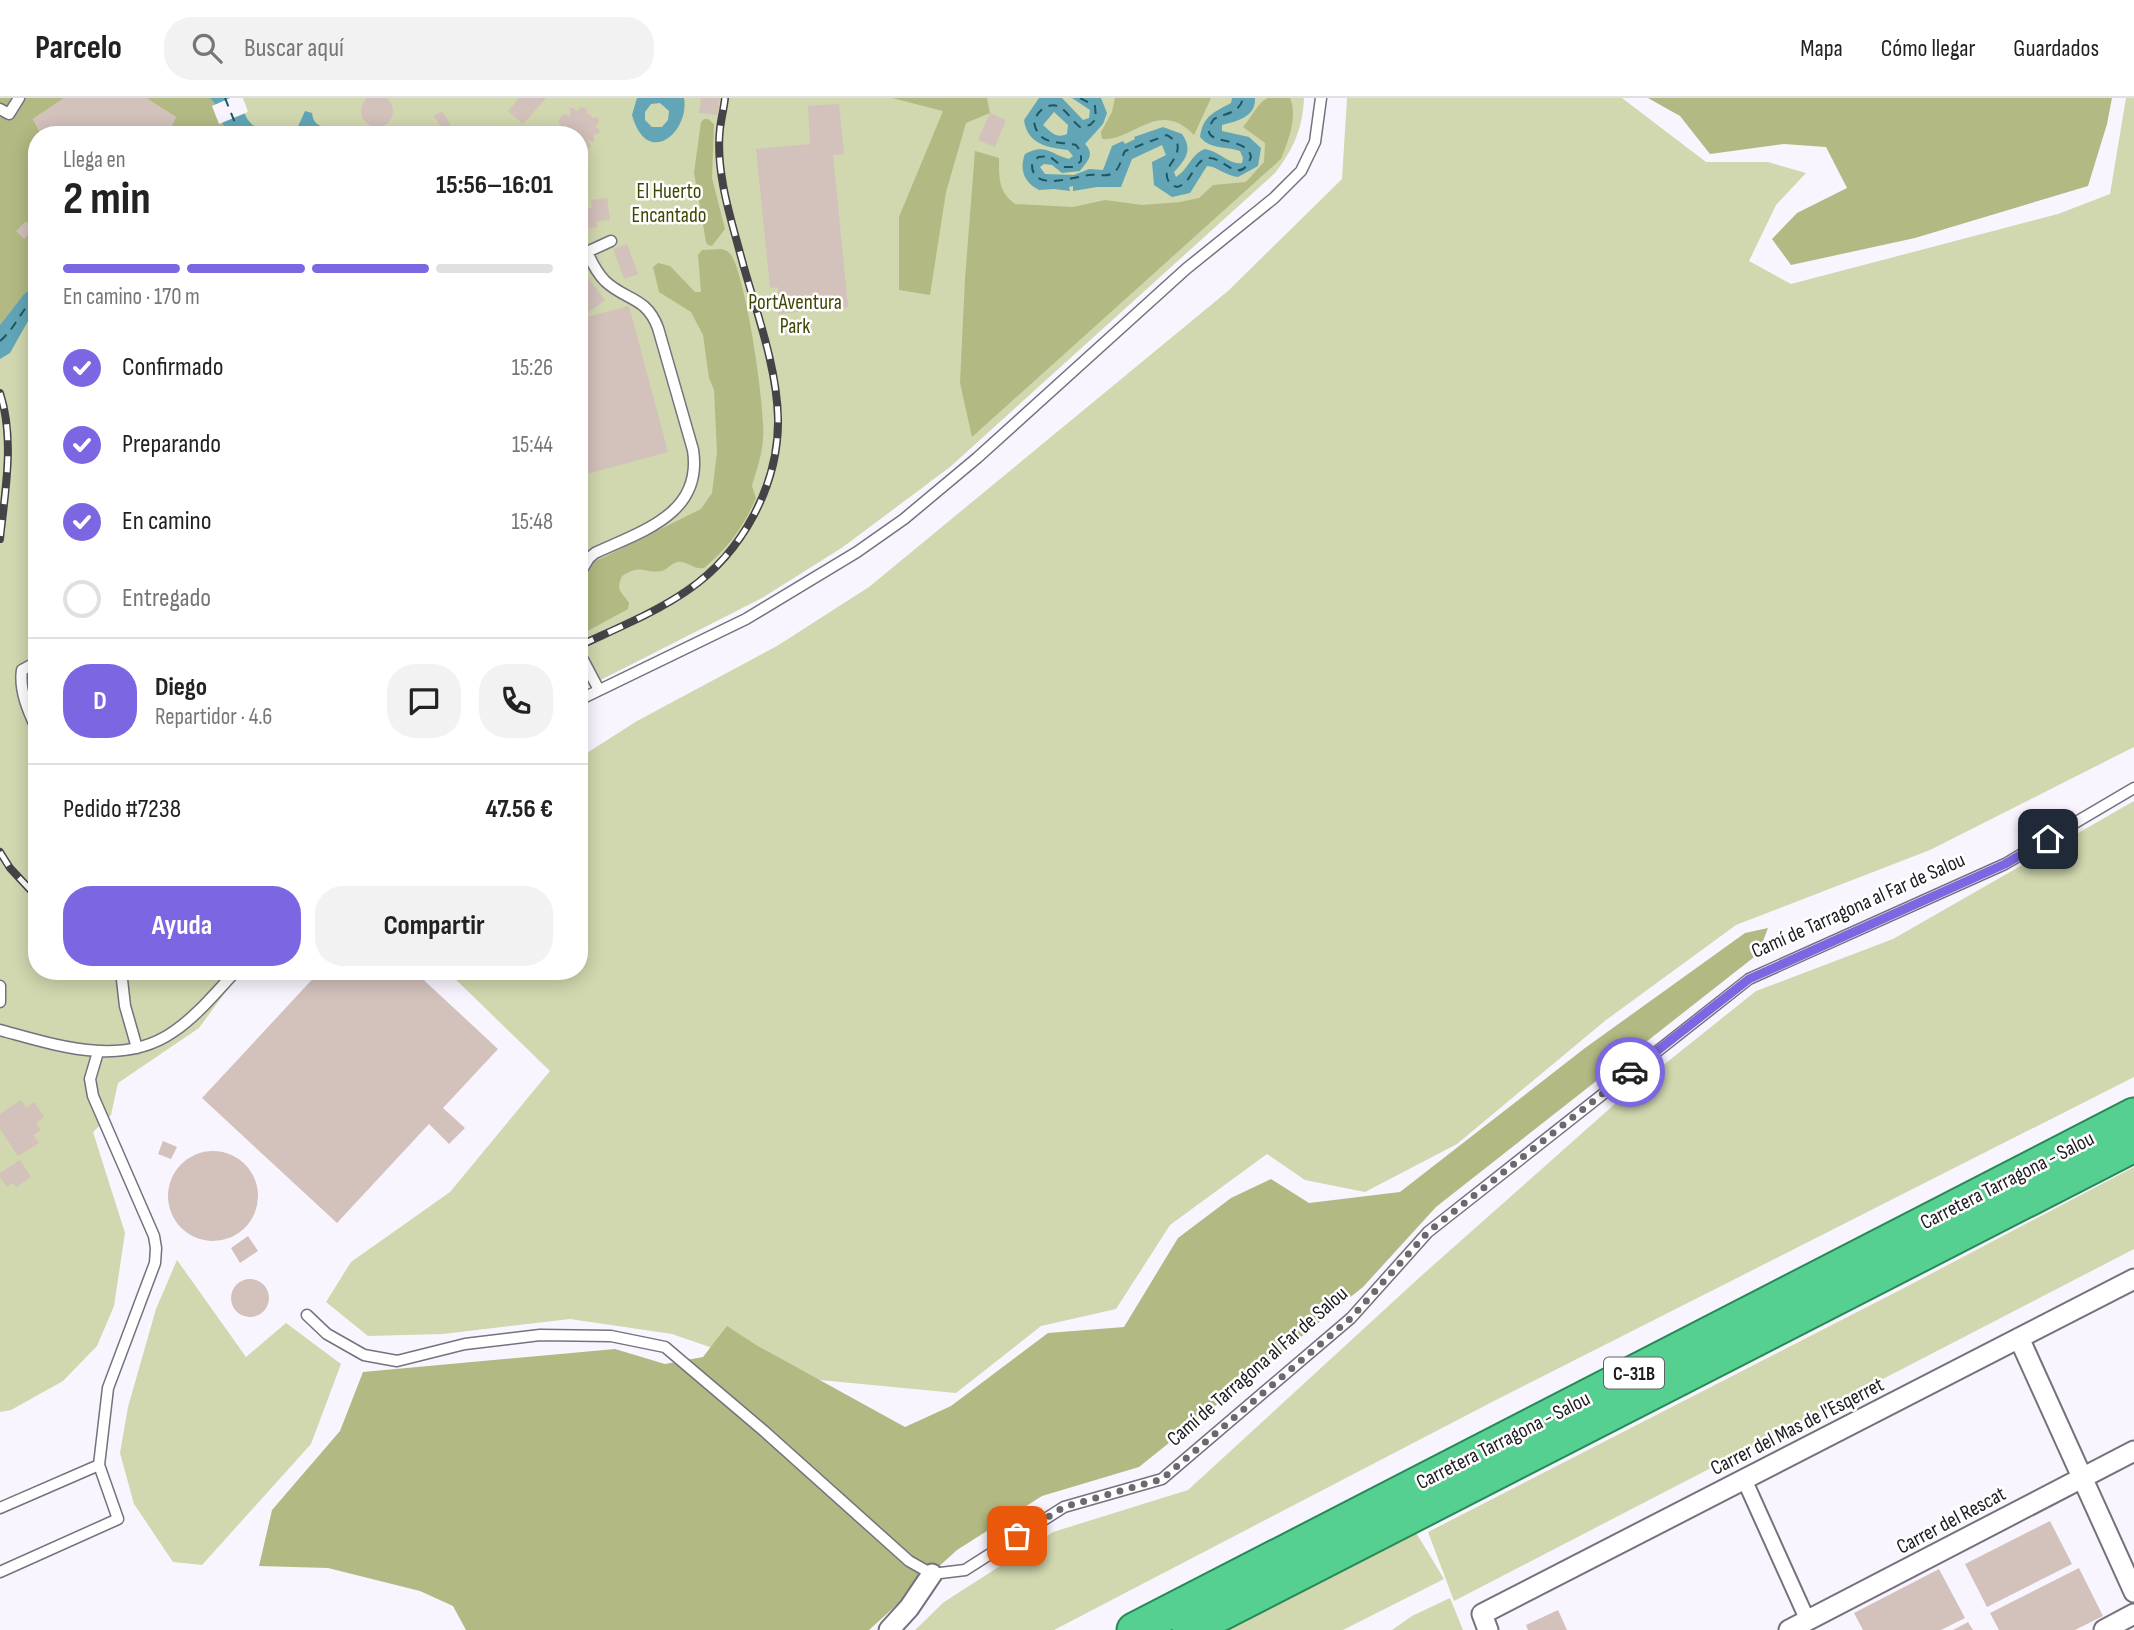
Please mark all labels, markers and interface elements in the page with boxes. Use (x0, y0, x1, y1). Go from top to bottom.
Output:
search box (164, 17, 654, 80)
text: Parcelo (35, 28, 122, 68)
icon: search (188, 29, 226, 67)
text: Buscar aquí (244, 33, 344, 64)
text: Mapa (1800, 34, 1843, 63)
text: Cómo llegar (1881, 34, 1975, 63)
text: Guardados (2013, 34, 2099, 63)
text: Llega en (63, 146, 126, 174)
text: 15:56–16:01 (436, 170, 553, 201)
text: 2 min (63, 172, 151, 227)
park label: El Huerto Encantado (632, 179, 706, 228)
text: En camino · 170 m (63, 283, 200, 311)
park label: PortAventura Park (748, 290, 842, 339)
icon: check (63, 349, 101, 387)
text: Confirmado (122, 352, 223, 383)
text: 15:26 (512, 354, 553, 382)
icon: check (63, 426, 101, 464)
text: Preparando (122, 429, 221, 460)
text: 15:44 (512, 431, 553, 459)
icon: check (63, 503, 101, 541)
text: En camino (122, 506, 212, 537)
text: 15:48 (512, 508, 553, 536)
text: Entregado (122, 583, 211, 614)
button: chat (387, 664, 461, 738)
button: phone (479, 664, 553, 738)
text: Diego (155, 672, 207, 703)
text: D (93, 686, 107, 717)
text: Repartidor · 4.6 (155, 703, 272, 731)
text: Pedido #7238 (63, 794, 181, 825)
text: 47.56 € (485, 794, 553, 825)
pin (2018, 809, 2078, 869)
icon: home (2029, 820, 2067, 858)
street label: Camí de Tarragona al Far de Salou (1748, 847, 1969, 964)
button: Ayuda (63, 886, 301, 966)
button: Compartir (315, 886, 553, 966)
courier (1595, 1037, 1665, 1107)
icon: car (1611, 1053, 1649, 1091)
street label: Carretera Tarragona - Salou (1916, 1126, 2098, 1235)
street label: Camí de Tarragona al Far de Salou (1162, 1281, 1353, 1452)
road number: C-31B (1604, 1358, 1664, 1388)
street label: Carrer del Mas de l'Esqerret (1706, 1372, 1888, 1481)
street label: Carretera Tarragona - Salou (1412, 1386, 1594, 1495)
street label: Carrer del Rescat (1892, 1481, 2010, 1560)
pin (987, 1506, 1047, 1566)
icon: bag (998, 1517, 1036, 1555)

